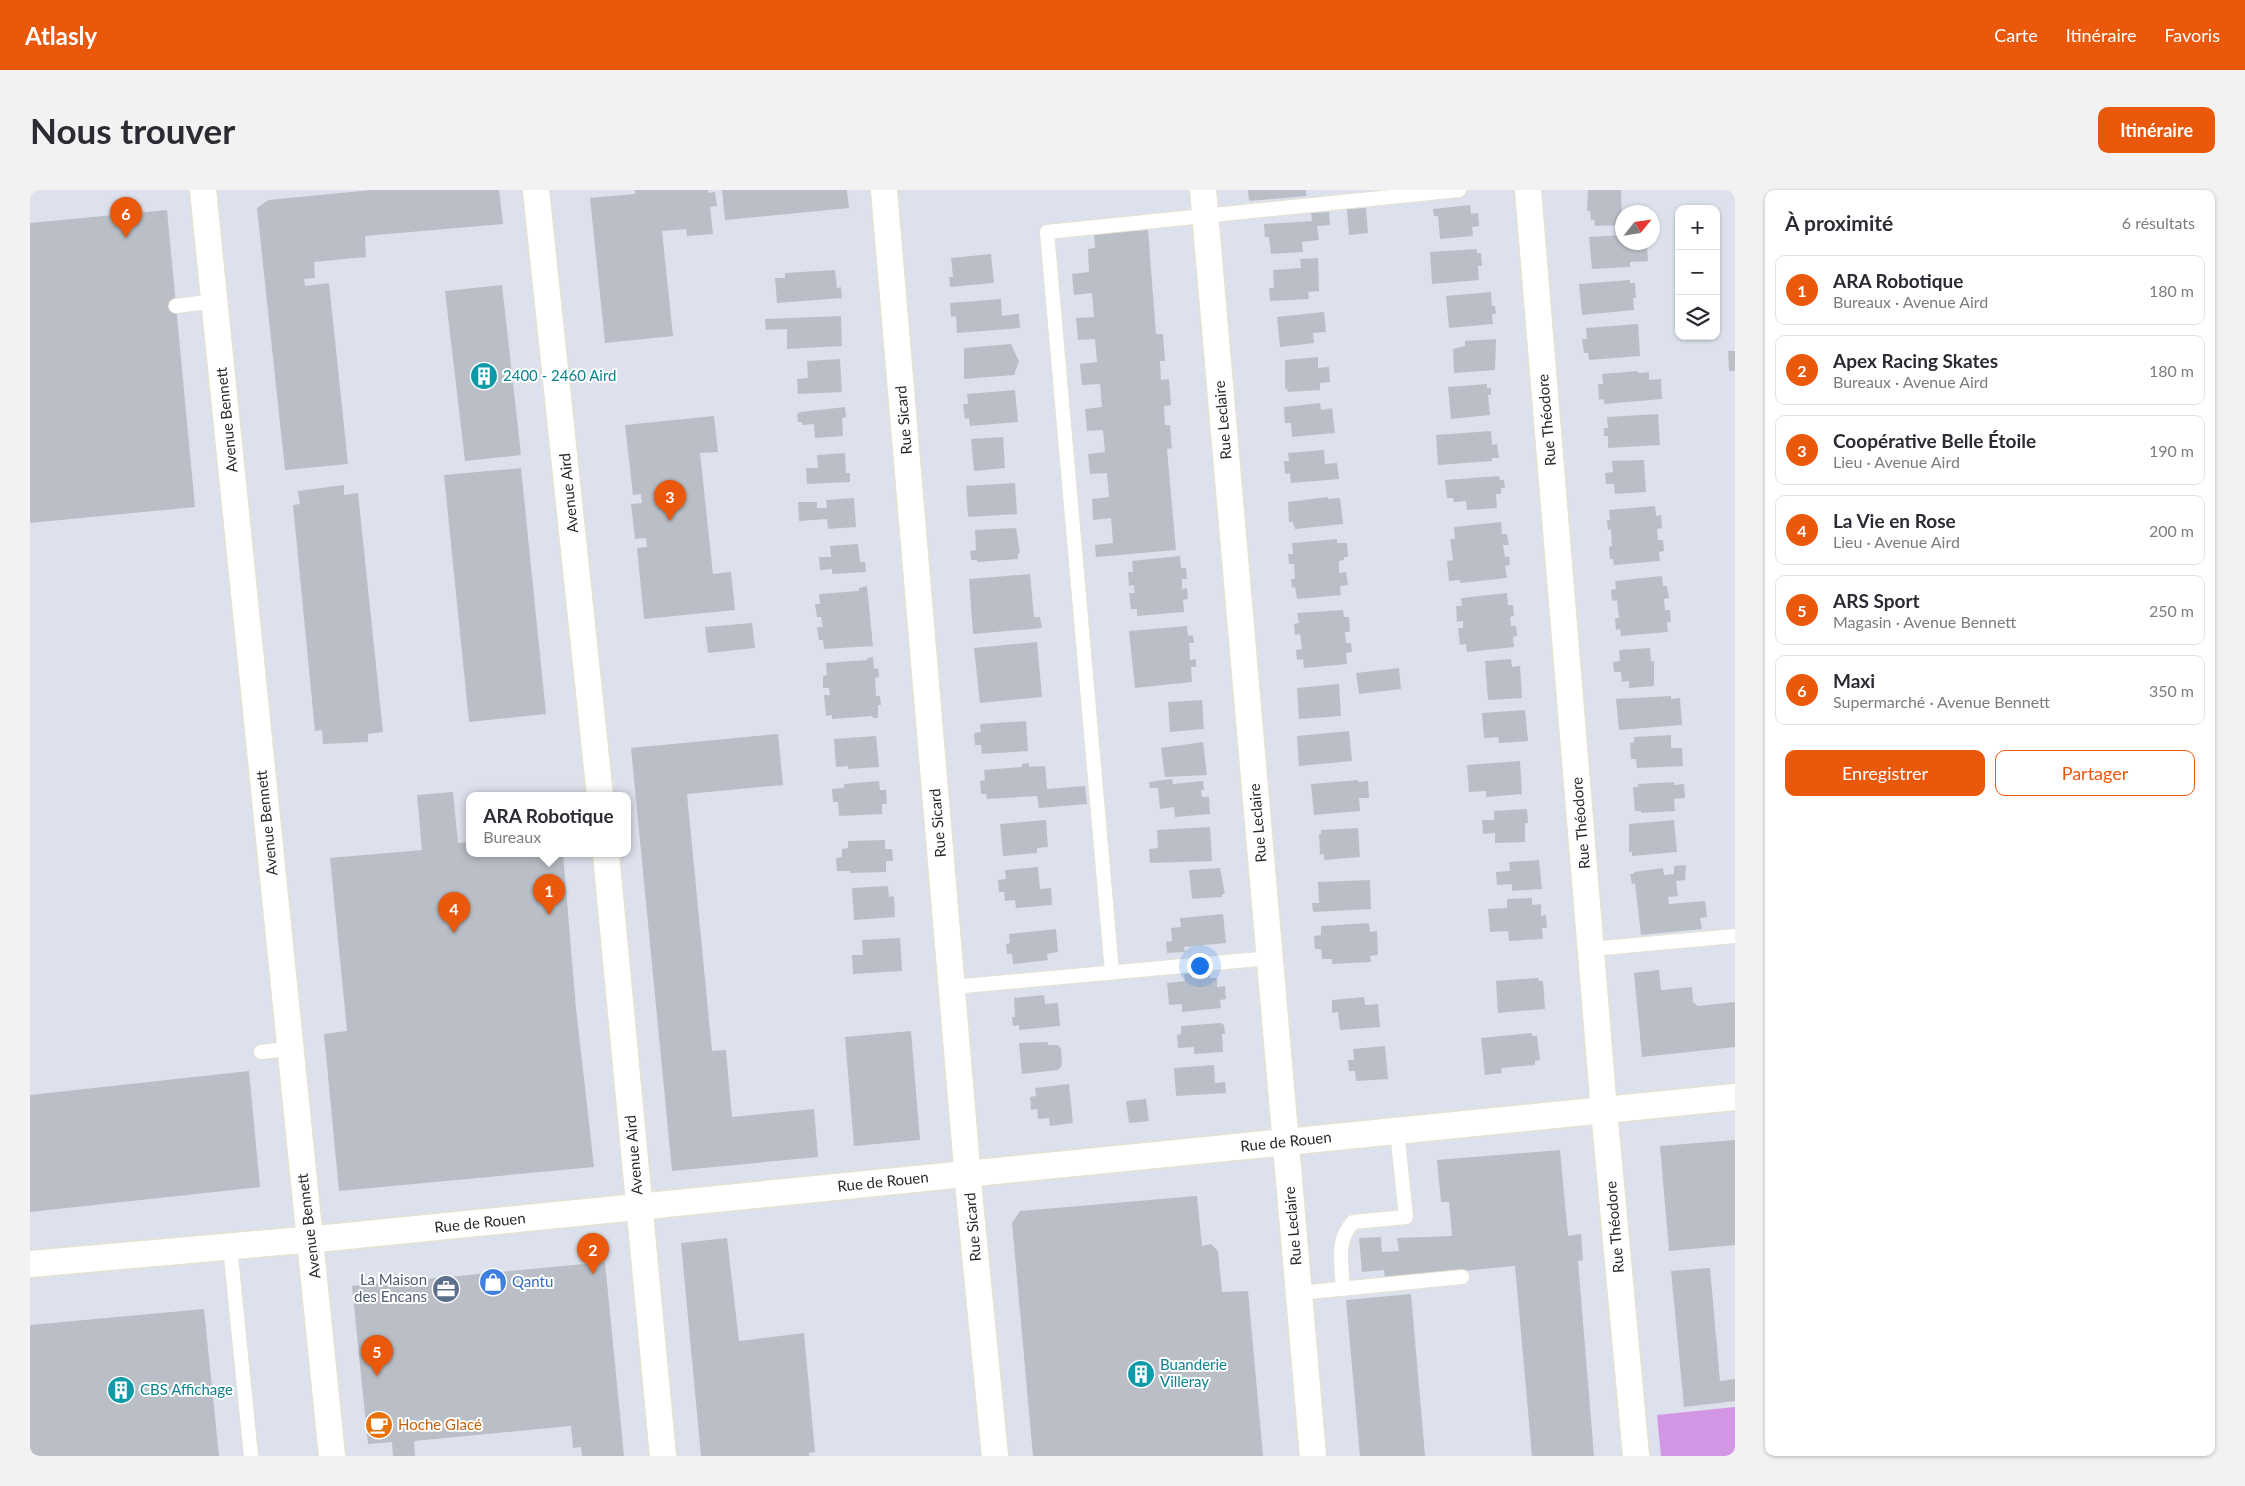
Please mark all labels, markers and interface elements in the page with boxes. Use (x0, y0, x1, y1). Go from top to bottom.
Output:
text: Atlasly (25, 21, 97, 50)
text: Carte (1994, 24, 2038, 46)
text: Itinéraire (2066, 24, 2136, 46)
text: Favoris (2164, 24, 2220, 46)
button: Itinéraire (2098, 107, 2215, 153)
text: Nous trouver (30, 109, 235, 151)
pin: 6 (110, 197, 142, 238)
north arrow (1615, 205, 1660, 250)
map controls (1675, 205, 1720, 340)
button: + (1675, 205, 1720, 250)
text: À proximité (1785, 210, 1893, 235)
text: 6 résultats (2122, 213, 2195, 232)
button: − (1675, 250, 1720, 295)
text: ARA Robotique (1833, 269, 1963, 292)
text: 1 (1797, 281, 1807, 300)
text: 180 m (2149, 281, 2194, 300)
text: Bureaux · Avenue Aird (1833, 292, 1988, 311)
button: layers (1675, 295, 1720, 340)
text: Apex Racing Skates (1833, 349, 1998, 372)
building icon: 2400 - 2460 Aird (469, 361, 499, 391)
text: 2 (1797, 361, 1807, 380)
text: 180 m (2149, 361, 2194, 380)
street label: Avenue Bennett (211, 366, 240, 474)
place label: 2400 - 2460 Aird (503, 366, 616, 384)
text: Bureaux · Avenue Aird (1833, 372, 1988, 391)
street label: Rue Théodore (1533, 373, 1559, 467)
street label: Rue Leclaire (1210, 380, 1234, 460)
street label: Rue Sicard (891, 385, 915, 455)
text: Coopérative Belle Étoile (1833, 429, 2036, 452)
text: 3 (1797, 441, 1807, 460)
text: 190 m (2149, 441, 2194, 460)
street label: Avenue Aird (555, 452, 581, 534)
text: Lieu · Avenue Aird (1833, 452, 1960, 471)
pin: 3 (654, 480, 686, 521)
text: La Vie en Rose (1833, 509, 1956, 532)
text: 4 (1797, 521, 1807, 540)
text: 200 m (2149, 521, 2194, 540)
text: Lieu · Avenue Aird (1833, 532, 1960, 551)
text: ARS Sport (1833, 589, 1920, 612)
text: 5 (1797, 601, 1807, 620)
text: 250 m (2149, 601, 2194, 620)
text: Magasin · Avenue Bennett (1833, 612, 2016, 631)
text: Maxi (1833, 669, 1875, 692)
text: 6 (1797, 681, 1807, 700)
text: 350 m (2149, 681, 2194, 700)
text: Supermarché · Avenue Bennett (1833, 692, 2050, 711)
button: Enregistrer (1785, 750, 1985, 796)
button: Partager (1995, 750, 2195, 796)
street label: Avenue Bennett (251, 769, 280, 877)
street label: Rue Théodore (1567, 776, 1593, 870)
street label: Rue Leclaire (1245, 783, 1269, 863)
street label: Rue Sicard (925, 788, 949, 858)
popup (466, 792, 631, 857)
text: ARA Robotique (483, 804, 614, 827)
text: Bureaux (483, 827, 541, 846)
pin: 1 (533, 874, 565, 915)
pin: 4 (438, 892, 470, 933)
your location (1187, 953, 1213, 979)
street label: Avenue Aird (621, 1114, 645, 1196)
street label: Rue de Rouen (1239, 1127, 1332, 1155)
street label: Rue de Rouen (836, 1167, 929, 1195)
street label: Avenue Bennett (293, 1172, 323, 1280)
street label: Rue Théodore (1601, 1180, 1627, 1274)
street label: Rue Leclaire (1280, 1186, 1304, 1266)
street label: Rue Sicard (960, 1192, 984, 1262)
street label: Rue de Rouen (433, 1208, 526, 1236)
pin: 2 (577, 1233, 609, 1274)
shop icon: Qantu (478, 1267, 508, 1297)
place label: La Maison des Encans (354, 1270, 427, 1305)
place label: Qantu (512, 1272, 553, 1290)
office icon: La Maison des Encans (431, 1274, 461, 1304)
pin: 5 (361, 1335, 393, 1376)
place label: Buanderie Villeray (1160, 1355, 1227, 1390)
building icon: Buanderie Villeray (1126, 1359, 1156, 1389)
building icon: CBS Affichage (106, 1375, 136, 1405)
place label: CBS Affichage (140, 1380, 233, 1398)
cafe icon: Hoche Glacé (364, 1410, 394, 1440)
place label: Hoche Glacé (398, 1415, 482, 1433)

